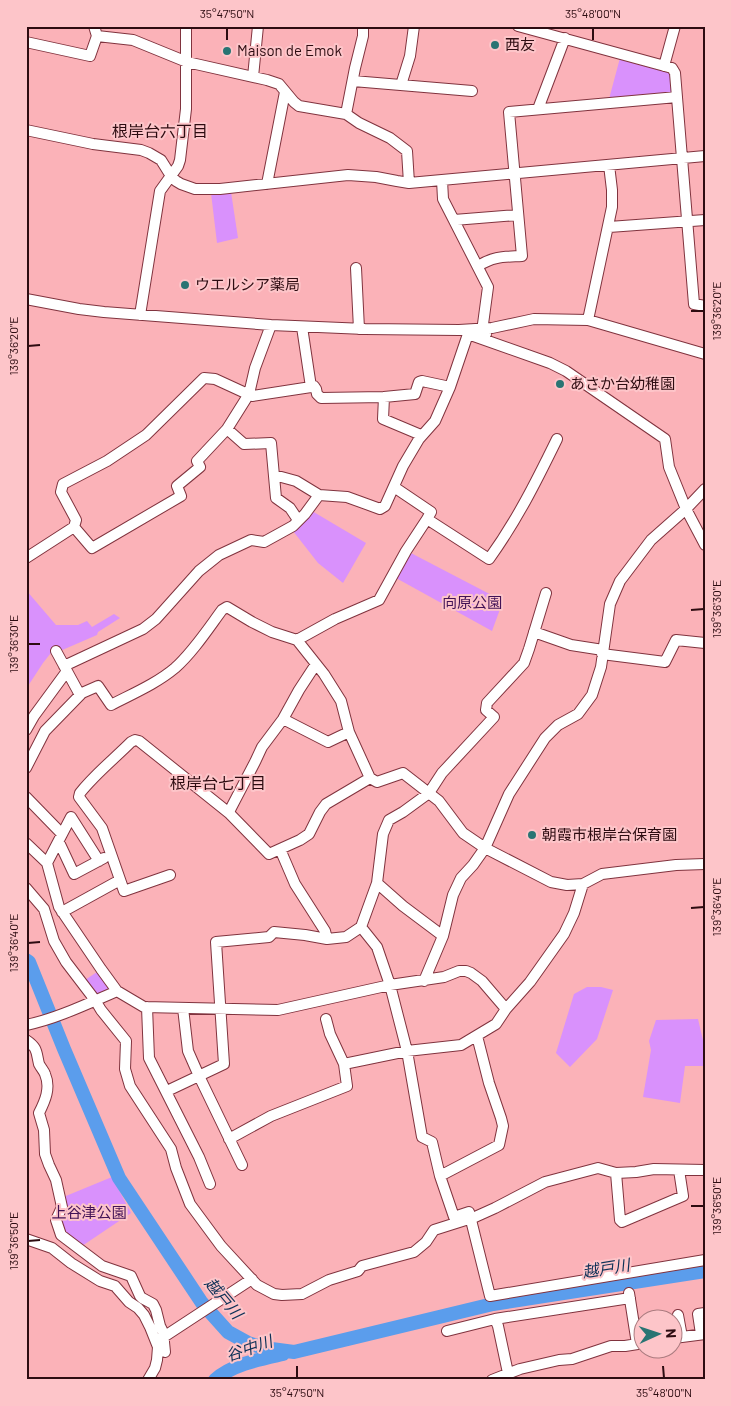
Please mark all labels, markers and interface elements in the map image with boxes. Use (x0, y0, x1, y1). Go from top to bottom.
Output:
text: 35°47'50"N (200, 6, 254, 20)
text: 35°48'00"N (565, 6, 621, 20)
place label: 西友 (505, 35, 535, 53)
marker: 西友 (489, 39, 501, 51)
place label: Maison de Emok (237, 41, 342, 59)
marker: Maison de Emok (221, 45, 233, 57)
district label: 根岸台六丁目 (112, 121, 208, 140)
place label: ウエルシア薬局 (195, 275, 300, 293)
marker: ウエルシア薬局 (179, 279, 191, 291)
text: 139°36'20"E (709, 282, 723, 340)
text: 139°36'20"E (6, 317, 20, 375)
place label: あさか台幼稚園 (570, 374, 675, 392)
marker: あさか台幼稚園 (554, 378, 566, 390)
text: 139°36'30"E (709, 580, 723, 638)
park label: 向原公園 (442, 593, 502, 611)
text: 139°36'30"E (6, 615, 20, 673)
district label: 根岸台七丁目 (170, 773, 266, 792)
place label: 朝霞市根岸台保育園 (542, 825, 677, 843)
marker: 朝霞市根岸台保育園 (526, 829, 538, 841)
text: 139°36'40"E (709, 878, 723, 936)
text: 139°36'40"E (6, 914, 20, 972)
text: 139°36'50"E (709, 1177, 723, 1235)
park label: 上谷津公園 (51, 1203, 127, 1221)
text: 139°36'50"E (6, 1212, 20, 1270)
water label: 越戸川 (581, 1254, 633, 1281)
water label: 越戸川 (202, 1273, 248, 1324)
north arrow (634, 1308, 684, 1358)
text: N (663, 1328, 680, 1338)
water label: 谷中川 (223, 1330, 277, 1364)
text: 35°47'50"N (270, 1385, 324, 1399)
text: 35°48'00"N (636, 1385, 692, 1399)

